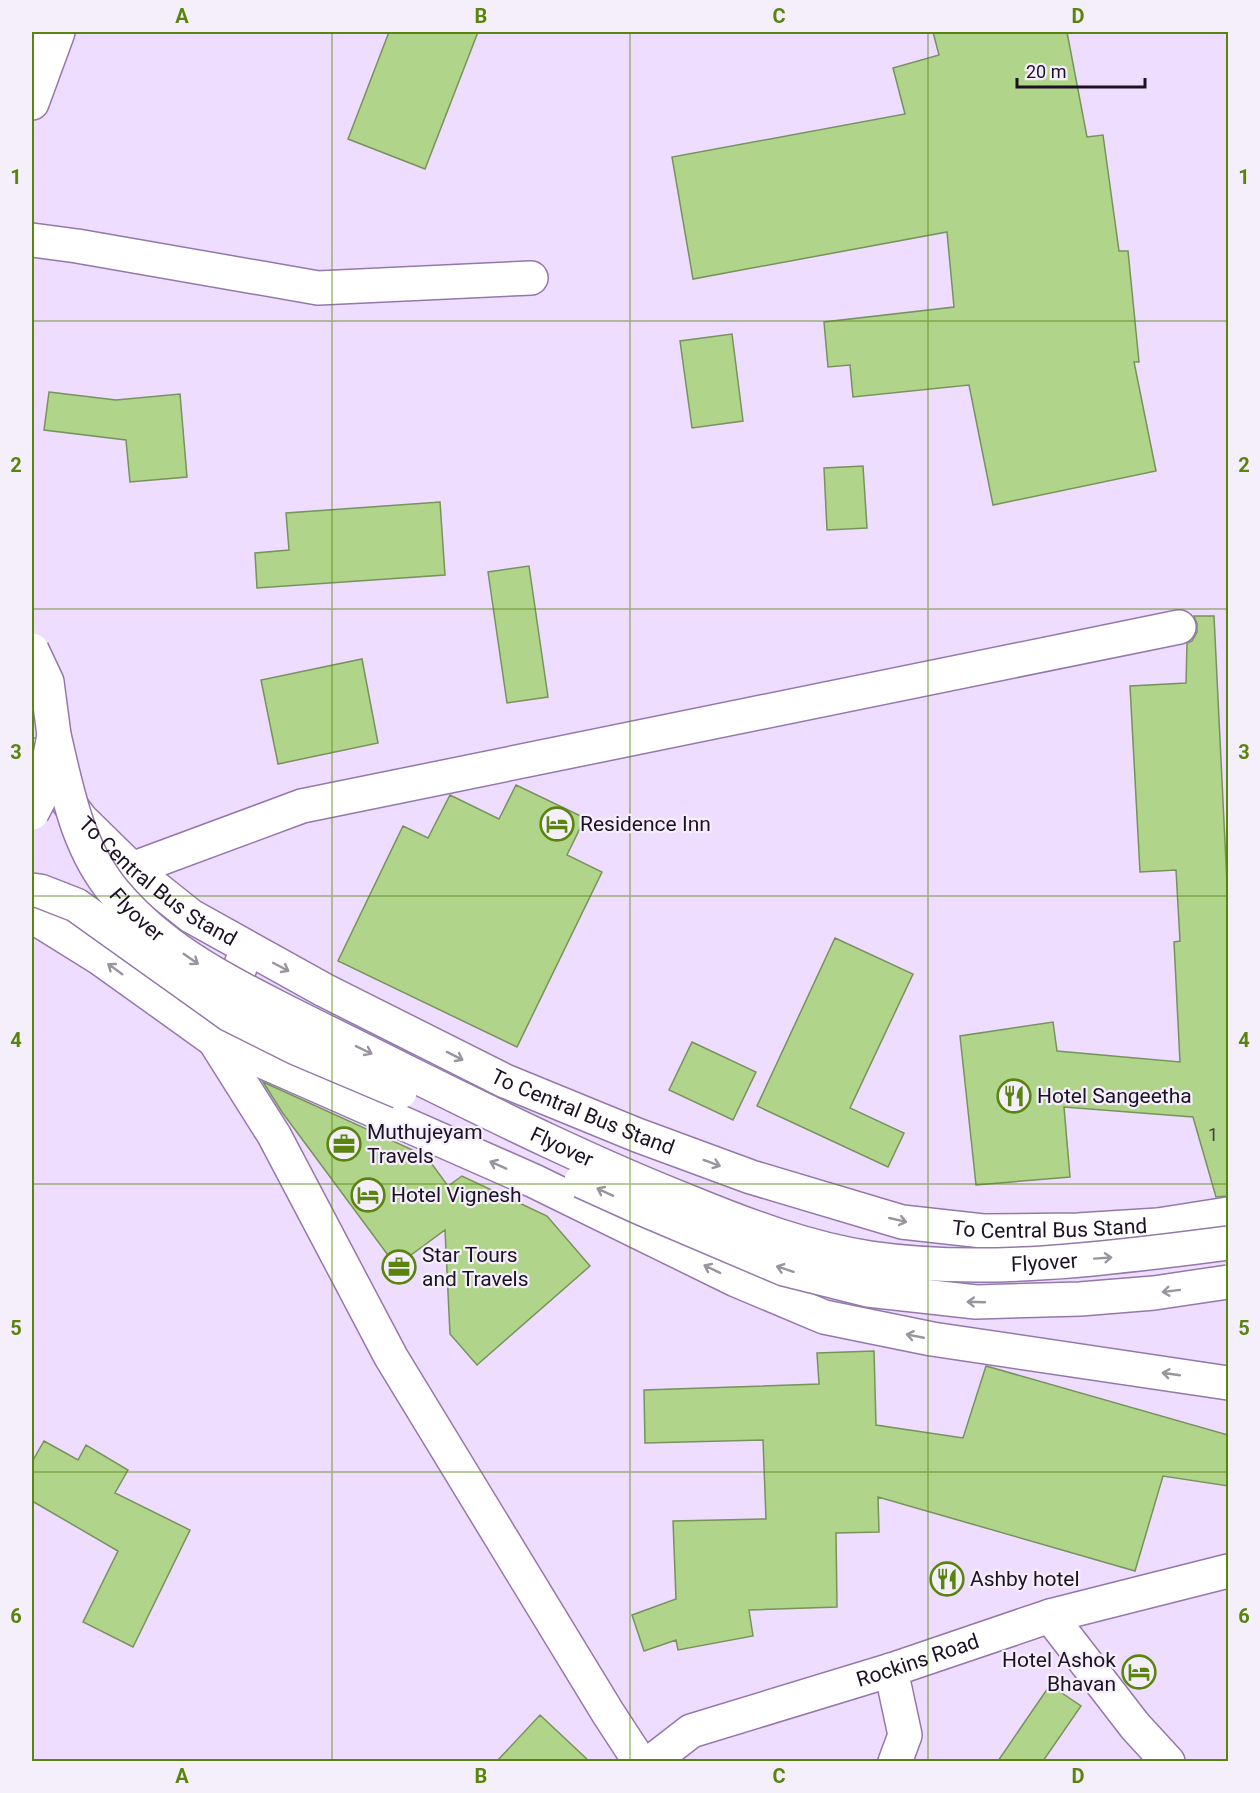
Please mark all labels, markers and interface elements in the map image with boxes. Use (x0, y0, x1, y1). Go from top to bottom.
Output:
text: A (175, 4, 189, 28)
text: B (475, 4, 487, 28)
text: C (772, 4, 786, 28)
text: D (1072, 4, 1085, 28)
scale bar (1017, 51, 1144, 89)
text: 20 m (1026, 61, 1066, 82)
text: 1 (10, 165, 22, 189)
text: 1 (1238, 165, 1250, 189)
text: 2 (10, 453, 22, 477)
text: 2 (1238, 453, 1250, 477)
text: 3 (10, 740, 22, 764)
text: 3 (1238, 740, 1250, 764)
hotel icon: Residence Inn (539, 806, 575, 842)
street label: To Central Bus Stand (74, 812, 241, 951)
place label: Residence Inn (580, 812, 711, 836)
street label: Flyover (104, 883, 169, 947)
one-way arrow (183, 953, 199, 965)
one-way arrow (272, 961, 289, 973)
one-way arrow (108, 963, 124, 975)
text: 4 (10, 1028, 22, 1052)
text: 4 (1238, 1028, 1250, 1052)
one-way arrow (354, 1045, 372, 1057)
one-way arrow (445, 1051, 463, 1062)
street label: To Central Bus Stand (487, 1064, 678, 1160)
restaurant icon: Hotel Sangeetha (996, 1078, 1032, 1114)
place label: Hotel Sangeetha (1037, 1084, 1192, 1108)
place label: Muthujeyam Travels (367, 1120, 483, 1168)
street label: Flyover (527, 1122, 597, 1172)
house number: 1 (1208, 1124, 1218, 1145)
office icon: Muthujeyam Travels (326, 1126, 362, 1162)
one-way arrow (702, 1158, 721, 1169)
one-way arrow (490, 1159, 508, 1170)
hotel icon: Hotel Vignesh (350, 1177, 386, 1213)
place label: Hotel Vignesh (391, 1183, 522, 1207)
one-way arrow (597, 1186, 615, 1197)
one-way arrow (889, 1214, 908, 1226)
street label: To Central Bus Stand (951, 1214, 1148, 1243)
place label: Star Tours and Travels (422, 1243, 529, 1291)
street label: Flyover (1010, 1248, 1078, 1276)
office icon: Star Tours and Travels (381, 1249, 417, 1285)
one-way arrow (1093, 1252, 1113, 1263)
one-way arrow (703, 1262, 721, 1274)
one-way arrow (776, 1262, 795, 1273)
one-way arrow (1161, 1286, 1181, 1297)
one-way arrow (967, 1296, 987, 1307)
text: 5 (10, 1316, 22, 1340)
text: 5 (1238, 1316, 1250, 1340)
one-way arrow (906, 1330, 926, 1341)
one-way arrow (1161, 1369, 1181, 1380)
restaurant icon: Ashby hotel (929, 1561, 965, 1597)
place label: Ashby hotel (970, 1567, 1080, 1591)
text: 6 (10, 1604, 22, 1628)
text: 6 (1238, 1604, 1250, 1628)
street label: Rockins Road (854, 1629, 982, 1692)
place label: Hotel Ashok Bhavan (1002, 1648, 1116, 1696)
hotel icon: Hotel Ashok Bhavan (1121, 1654, 1157, 1690)
text: A (175, 1764, 189, 1788)
text: B (475, 1764, 487, 1788)
text: C (772, 1764, 786, 1788)
text: D (1072, 1764, 1085, 1788)

